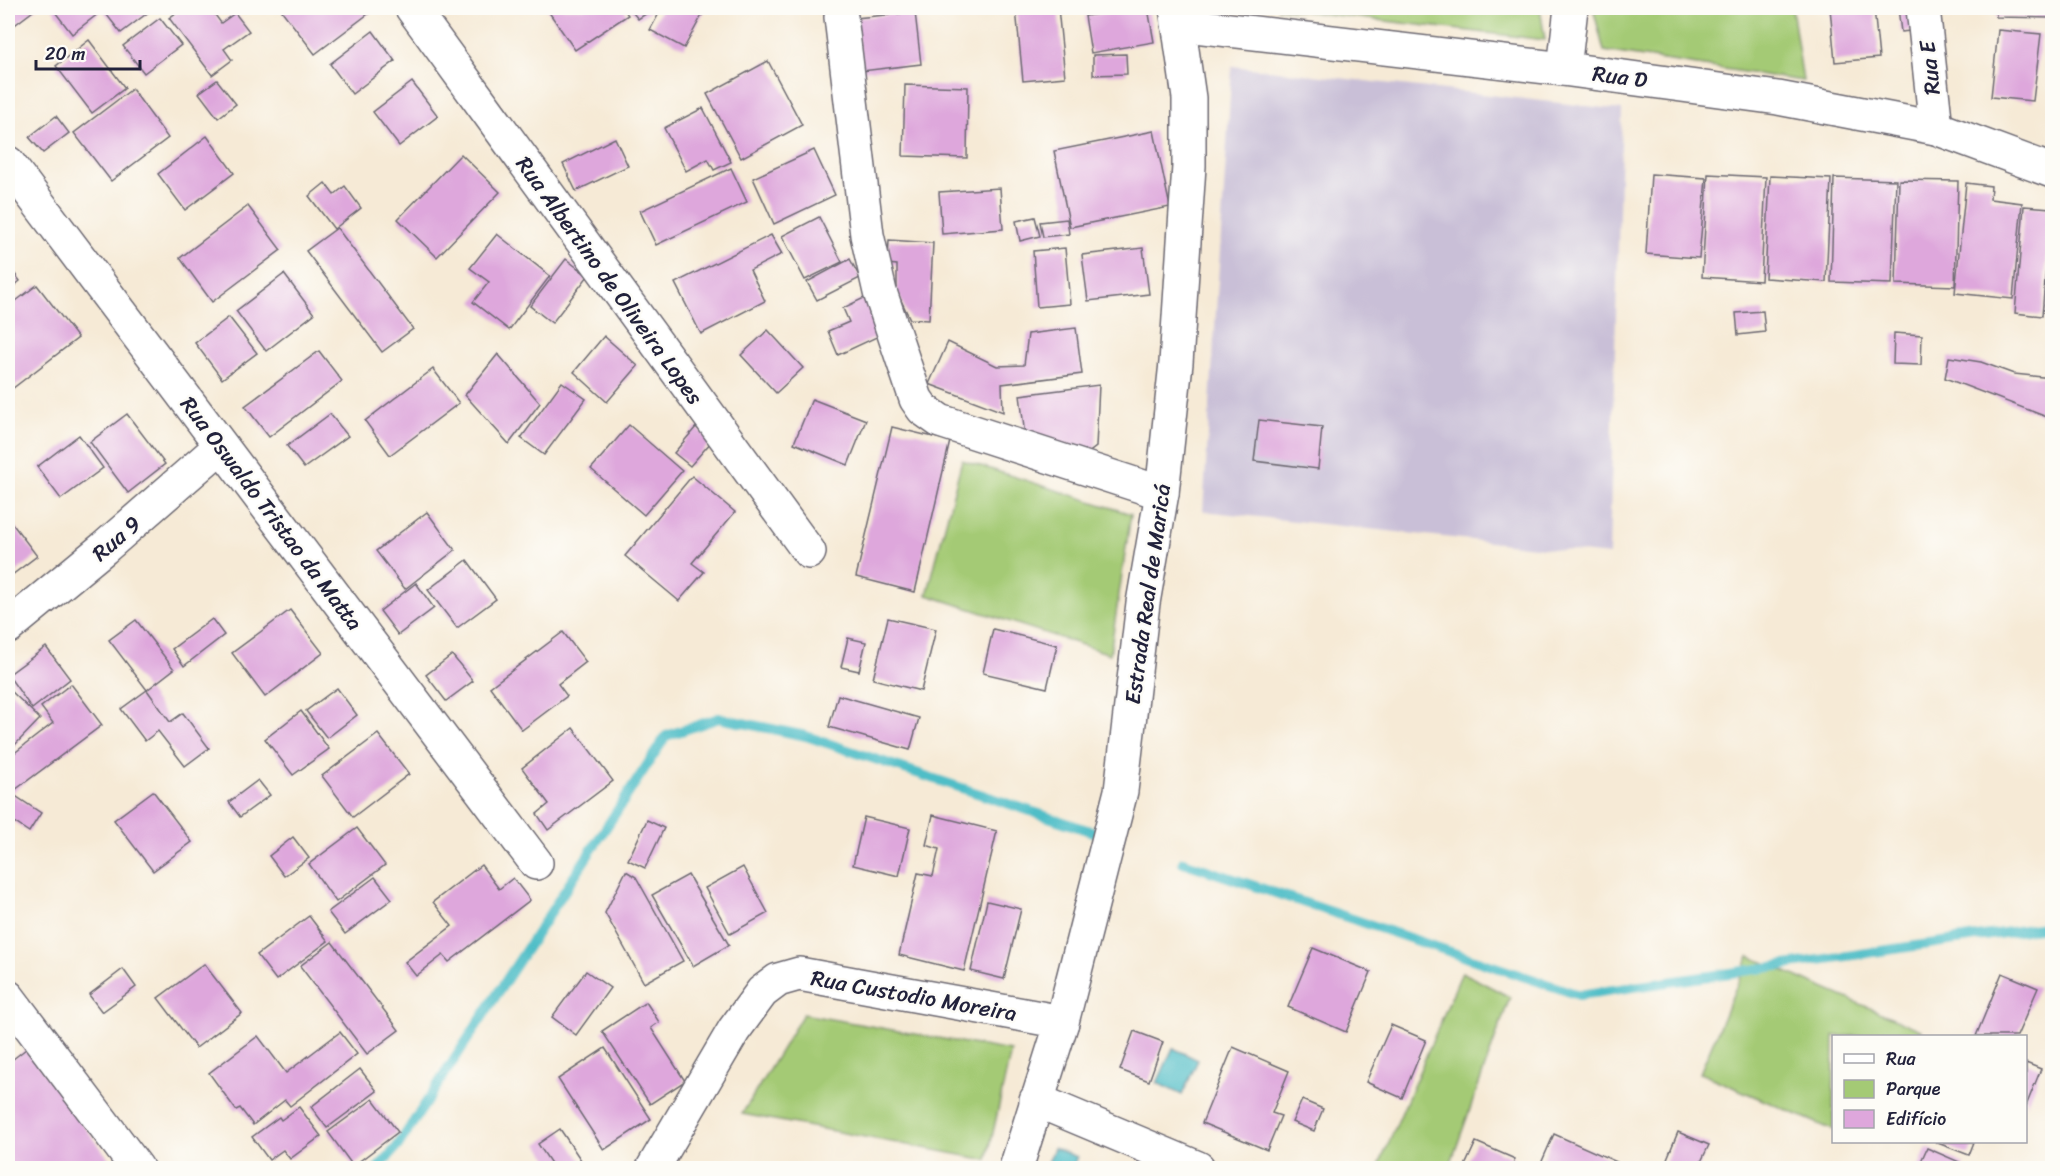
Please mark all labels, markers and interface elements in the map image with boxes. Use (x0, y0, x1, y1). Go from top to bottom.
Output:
scale bar (36, 33, 140, 71)
street label: Rua E (1907, 37, 1952, 97)
text: 20 m (45, 38, 85, 70)
street label: Rua D (1590, 54, 1650, 99)
street label: Rua Albertino de Oliveira Lopes (506, 147, 714, 414)
street label: Rua Oswaldo Tristao da Matta (170, 387, 373, 639)
street label: Estrada Real de Maricá (1113, 481, 1182, 707)
street label: Rua 9 (83, 505, 150, 571)
street label: Rua Custodio Moreira (808, 958, 1020, 1033)
legend (1832, 1035, 2027, 1143)
text: Rua (1886, 1043, 1917, 1075)
text: Parque (1886, 1073, 1941, 1105)
text: Edifício (1886, 1103, 1946, 1135)

